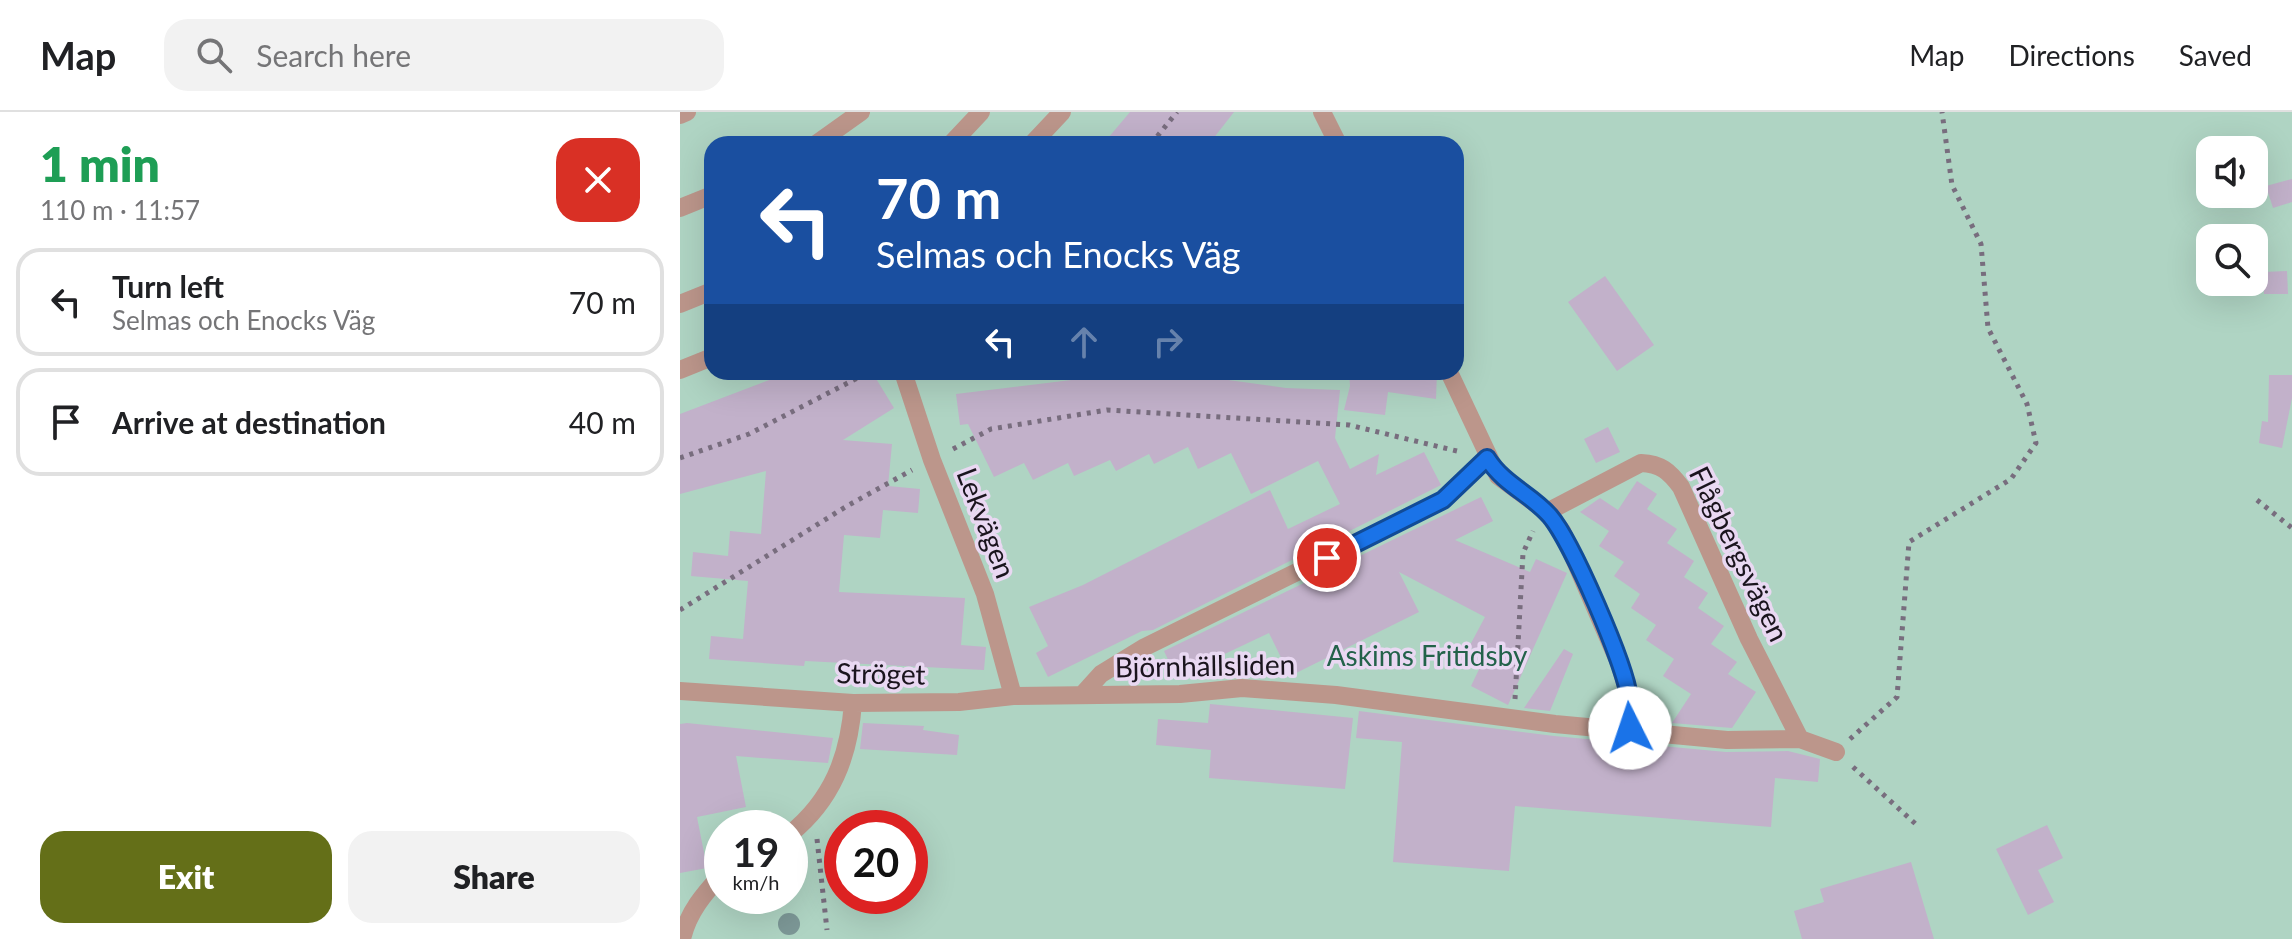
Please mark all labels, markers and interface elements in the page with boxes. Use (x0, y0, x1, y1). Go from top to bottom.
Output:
search box (164, 19, 724, 91)
text: Map (40, 32, 116, 78)
icon: search (192, 33, 236, 77)
text: Search here (256, 37, 411, 73)
text: Map (1909, 38, 1964, 72)
text: Directions (2008, 38, 2135, 72)
text: Saved (2179, 38, 2252, 72)
text: 1 min (40, 135, 160, 192)
map controls (2196, 136, 2268, 296)
button: sound (2196, 136, 2268, 208)
button: close (556, 138, 640, 222)
text: 70 m (876, 164, 1001, 231)
icon: left (744, 168, 848, 272)
text: 110 m · 11:57 (40, 194, 200, 226)
button: search (2196, 224, 2268, 296)
text: Selmas och Enocks Väg (876, 232, 1241, 276)
text: Turn left (112, 268, 224, 304)
icon: left (44, 280, 88, 324)
text: 70 m (569, 284, 636, 320)
text: Selmas och Enocks Väg (112, 304, 375, 336)
icon: left (978, 320, 1022, 364)
icon: ahead (1062, 320, 1106, 364)
icon: right (1146, 320, 1190, 364)
icon: arrive (44, 400, 88, 444)
text: Arrive at destination (112, 404, 386, 440)
text: 40 m (569, 404, 636, 440)
street label: Flågbergsvägen (1683, 461, 1797, 647)
street label: Lekvägen (950, 463, 1023, 582)
pin (1293, 524, 1361, 592)
icon: arrive (1305, 536, 1349, 580)
park label: Askims Fritidsby (1327, 638, 1528, 672)
street label: Björnhällsliden (1114, 646, 1296, 684)
street label: Ströget (836, 655, 926, 691)
position arrow (1588, 686, 1672, 770)
speed limit sign: 20 (824, 810, 928, 914)
text: 19 (733, 828, 779, 876)
button: Exit (40, 831, 332, 923)
button: Share (348, 831, 640, 923)
text: km/h (733, 870, 779, 894)

